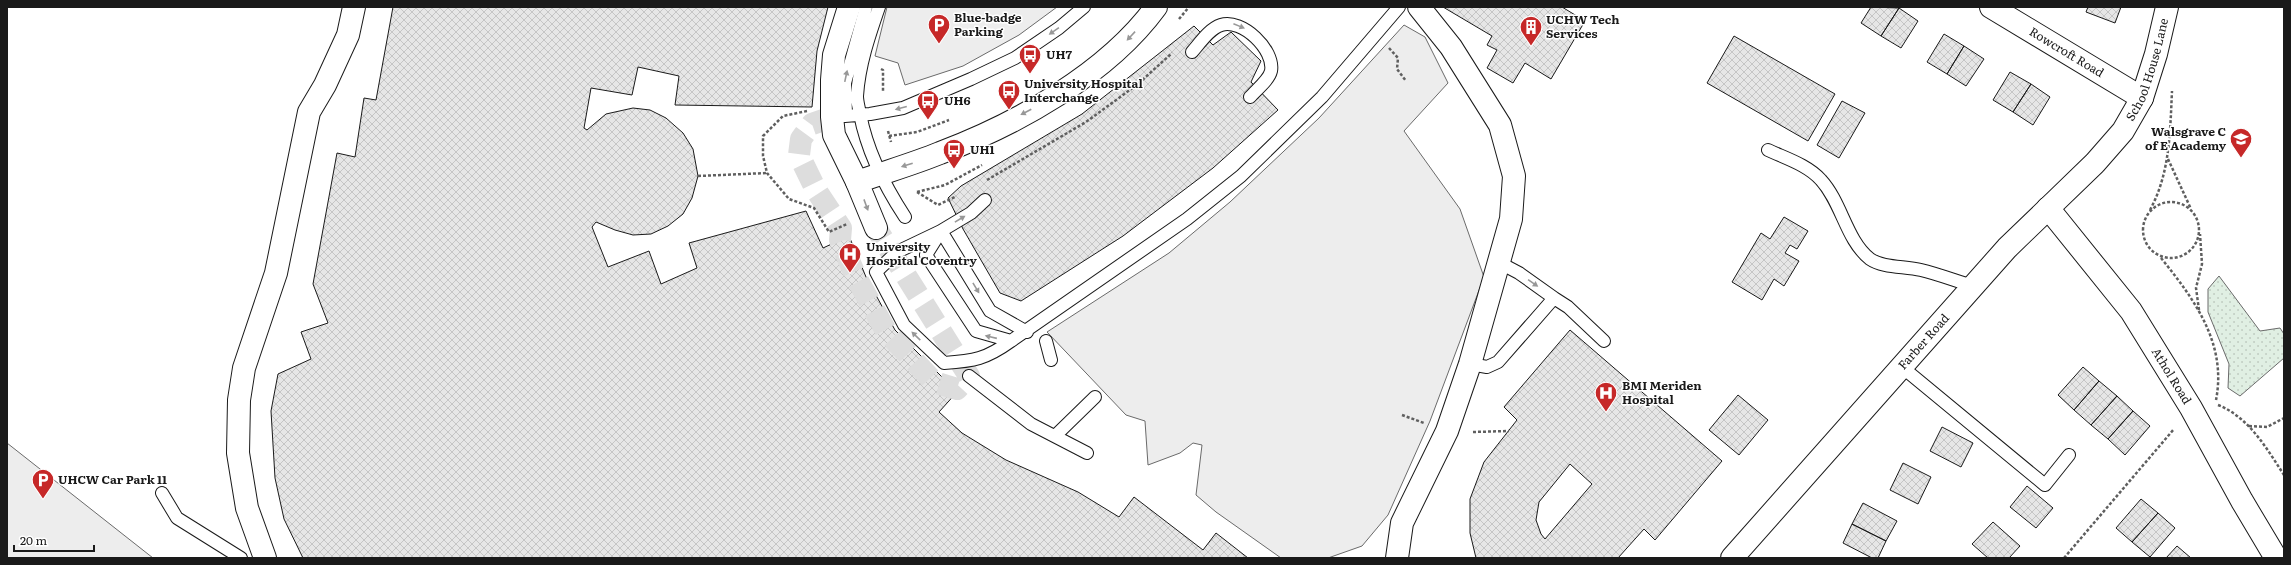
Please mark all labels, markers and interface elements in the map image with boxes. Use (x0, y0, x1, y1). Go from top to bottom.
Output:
place label: Blue-badge Parking (954, 8, 1022, 40)
place label: UCHW Tech Services (1546, 10, 1620, 42)
parking icon: Blue-badge Parking (926, 12, 952, 45)
building icon: UCHW Tech Services (1518, 14, 1544, 47)
street label: School House Lane (2121, 16, 2172, 124)
street label: Rowcroft Road (2026, 22, 2108, 81)
one-way arrow (1233, 23, 1245, 30)
one-way arrow (1049, 27, 1059, 35)
one-way arrow (1127, 32, 1136, 41)
bus stop icon: UH7 (1017, 42, 1043, 75)
place label: UH7 (1046, 45, 1073, 63)
one-way arrow (844, 70, 850, 82)
place label: University Hospital Interchange (1024, 74, 1143, 106)
bus stop icon: University Hospital Interchange (996, 78, 1022, 111)
bus stop icon: UH6 (915, 88, 941, 121)
place label: UH6 (944, 91, 971, 109)
one-way arrow (895, 105, 907, 111)
one-way arrow (1020, 109, 1032, 116)
place label: Walsgrave C of E Academy (2145, 122, 2227, 154)
school or university icon: Walsgrave C of E Academy (2228, 126, 2254, 159)
bus stop icon: UH1 (941, 137, 967, 170)
place label: UH1 (970, 140, 995, 158)
one-way arrow (901, 162, 913, 168)
one-way arrow (863, 200, 869, 212)
one-way arrow (954, 216, 966, 223)
place label: University Hospital Coventry (866, 237, 977, 269)
hospital icon: University Hospital Coventry (837, 241, 863, 274)
one-way arrow (1528, 279, 1538, 287)
one-way arrow (972, 282, 979, 294)
street label: Farber Road (1893, 309, 1953, 373)
one-way arrow (911, 332, 921, 341)
one-way arrow (985, 333, 997, 339)
street label: Athol Road (2148, 344, 2197, 408)
place label: BMI Meriden Hospital (1622, 376, 1702, 408)
hospital icon: BMI Meriden Hospital (1593, 380, 1619, 413)
parking icon: UHCW Car Park 11 (30, 467, 56, 500)
place label: UHCW Car Park 11 (58, 470, 167, 488)
scale bar (14, 527, 94, 553)
text: 20 m (20, 531, 47, 549)

